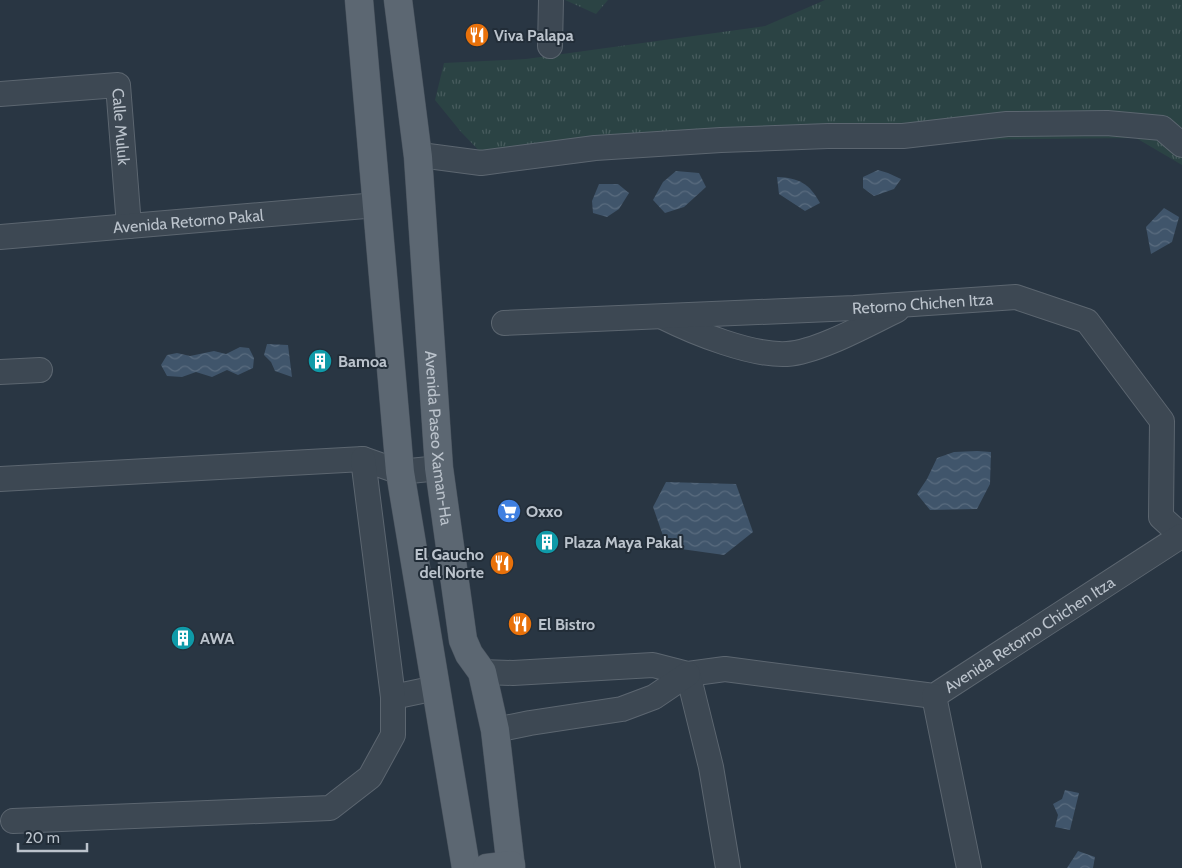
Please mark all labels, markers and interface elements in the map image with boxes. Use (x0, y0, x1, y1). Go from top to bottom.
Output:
restaurant icon: Viva Palapa (464, 22, 490, 48)
place label: Viva Palapa (494, 26, 574, 45)
street label: Calle Muluk (109, 87, 134, 167)
street label: Avenida Retorno Pakal (112, 205, 265, 237)
street label: Retorno Chichen Itza (851, 289, 994, 318)
building icon: Bamoa (307, 348, 333, 374)
street label: Avenida Paseo Xaman-Ha (422, 350, 456, 527)
place label: Bamoa (338, 352, 387, 371)
supermarket icon: Oxxo (496, 498, 522, 524)
place label: Oxxo (526, 502, 563, 521)
building icon: Plaza Maya Pakal (534, 529, 560, 555)
place label: Plaza Maya Pakal (564, 533, 683, 552)
place label: El Gaucho del Norte (415, 545, 484, 582)
restaurant icon: El Gaucho del Norte (489, 550, 515, 576)
street label: Avenida Retorno Chichen Itza (941, 572, 1118, 696)
restaurant icon: El Bistro (507, 611, 533, 637)
place label: El Bistro (538, 615, 595, 634)
building icon: AWA (170, 625, 196, 651)
place label: AWA (200, 629, 234, 648)
scale bar (18, 820, 86, 852)
text: 20 m (25, 829, 60, 847)

